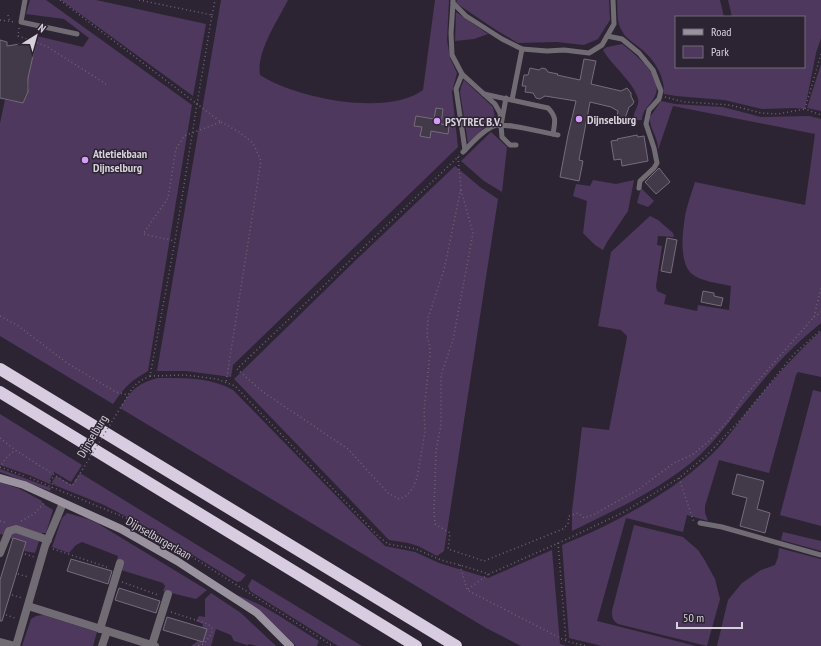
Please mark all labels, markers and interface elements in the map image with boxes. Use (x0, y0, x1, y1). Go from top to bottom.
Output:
north arrow (16, 16, 56, 56)
legend (675, 16, 805, 68)
text: N (35, 21, 49, 35)
text: Road (711, 24, 731, 39)
text: Park (711, 44, 729, 59)
place label: Dijnselburg (587, 112, 636, 127)
place label: PSYTREC B.V. (445, 114, 502, 129)
marker: Dijnselburg (574, 114, 584, 124)
marker: PSYTREC B.V. (432, 116, 442, 126)
place label: Atletiekbaan Dijnselburg (92, 146, 147, 175)
marker: Atletiekbaan Dijnselburg (80, 155, 90, 165)
street label: Dijnselburg (73, 412, 111, 460)
street label: Dijnselburgerlaan (123, 513, 195, 563)
scale bar (677, 604, 742, 630)
text: 50 m (683, 610, 704, 625)

